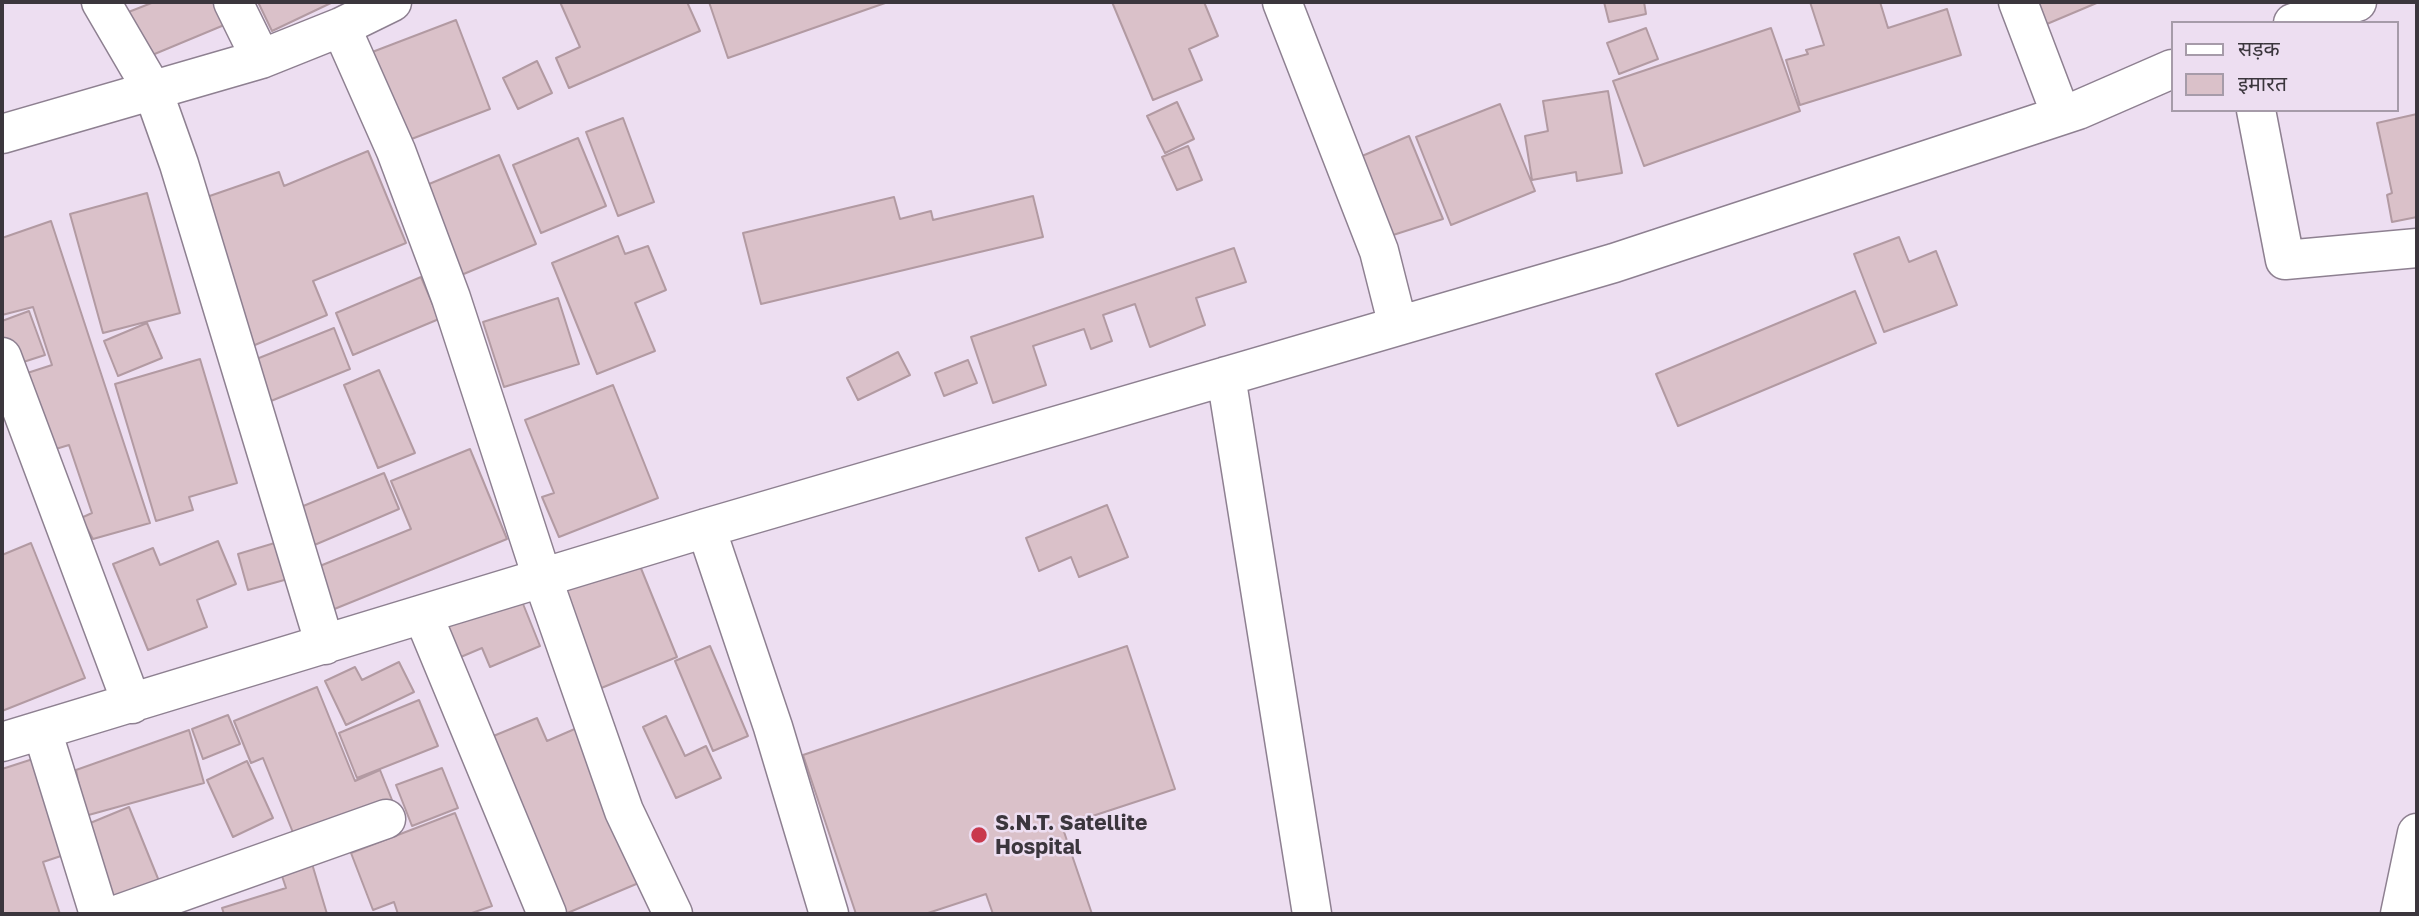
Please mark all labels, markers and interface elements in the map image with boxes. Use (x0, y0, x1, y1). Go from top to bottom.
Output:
legend (2170, 21, 2398, 112)
text: सड़क (2238, 35, 2280, 61)
text: इमारत (2238, 70, 2287, 96)
place label: S.N.T. Satellite Hospital (995, 810, 1147, 860)
marker: S.N.T. Satellite Hospital (969, 825, 989, 845)

